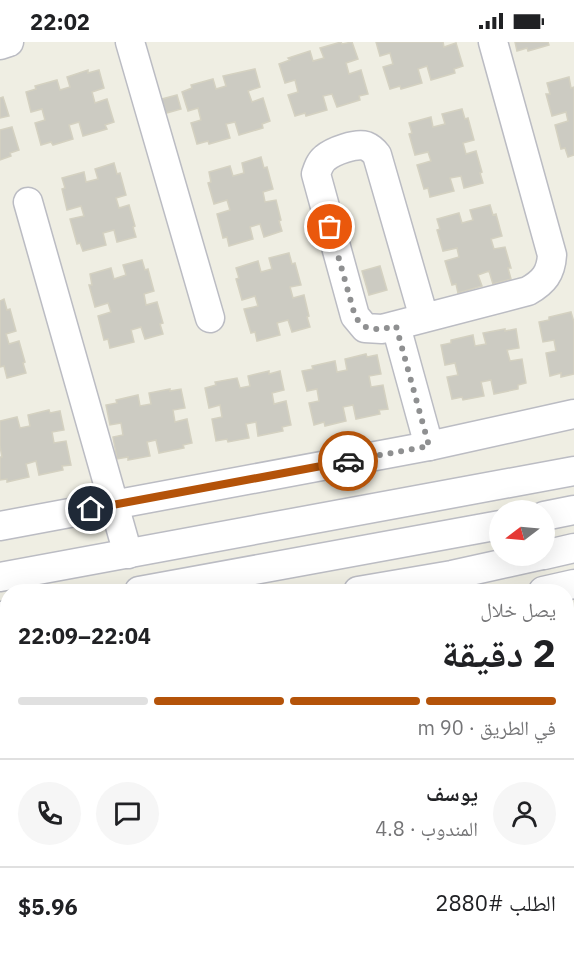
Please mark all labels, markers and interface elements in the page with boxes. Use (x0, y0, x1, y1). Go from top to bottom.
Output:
text: 22:02 (30, 7, 90, 36)
pin (304, 201, 355, 252)
icon: bag (313, 210, 346, 243)
courier (318, 431, 378, 491)
icon: car (332, 445, 365, 478)
pin (65, 483, 116, 534)
icon: home (74, 492, 107, 525)
north arrow (489, 500, 555, 566)
map controls (489, 500, 555, 566)
text: يصل خلال (480, 596, 556, 623)
text: 22:04–22:09 (18, 621, 151, 650)
text: 2 دقيقة (441, 627, 556, 678)
text: في الطريق · 90 m (418, 714, 556, 741)
text: يوسف (426, 778, 478, 807)
button: phone (18, 782, 81, 845)
button: chat (96, 782, 159, 845)
button: person (493, 782, 556, 845)
text: المندوب · 4.8 (375, 815, 478, 842)
text: الطلب #2880 (435, 888, 556, 917)
text: $5.96 (18, 892, 78, 921)

